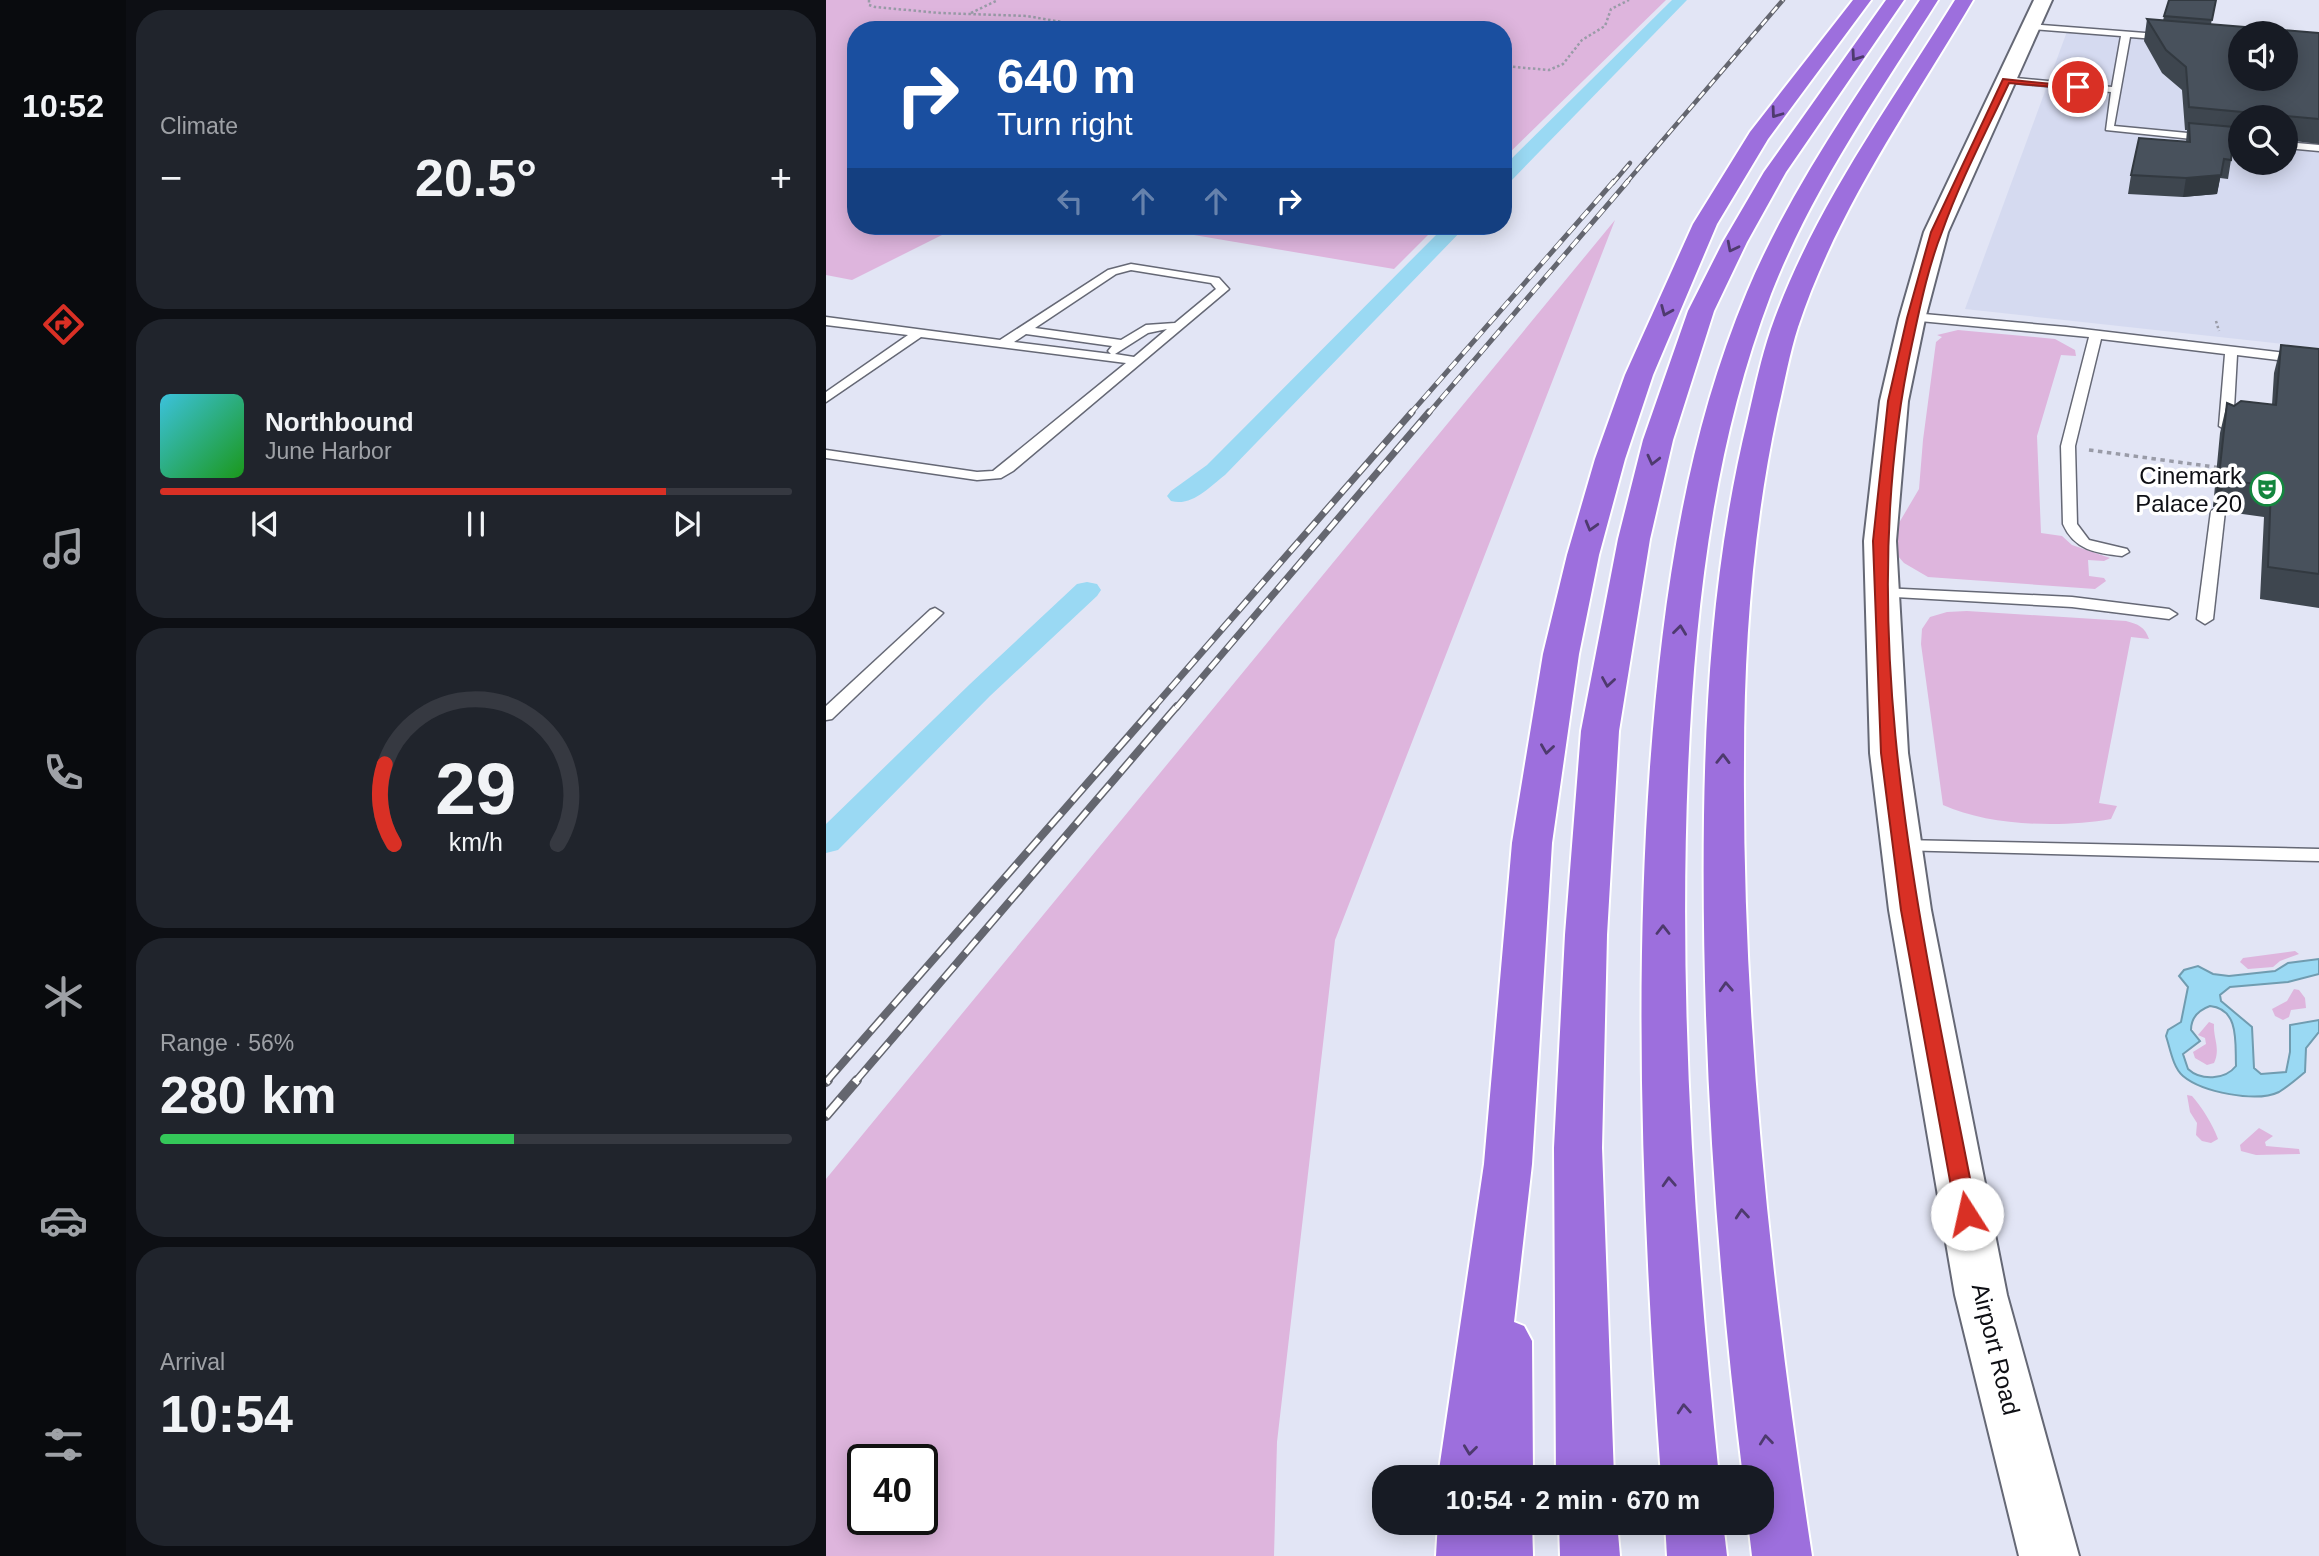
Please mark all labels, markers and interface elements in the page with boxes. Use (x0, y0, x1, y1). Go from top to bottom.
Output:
map controls (2228, 21, 2298, 175)
button: sound (2228, 21, 2298, 91)
one-way arrow (1852, 48, 1864, 61)
icon: right (882, 49, 973, 140)
text: 640 m (997, 49, 1136, 103)
pin (2048, 57, 2108, 117)
icon: arrive (2059, 68, 2097, 106)
text: 10:52 (22, 88, 104, 124)
one-way arrow (1772, 105, 1784, 118)
button: search (2228, 105, 2298, 175)
text: Turn right (997, 106, 1133, 142)
text: Climate (160, 113, 238, 139)
text: 20.5° (415, 149, 537, 207)
text: − (160, 157, 182, 199)
text: + (770, 157, 792, 199)
icon: left (1051, 182, 1089, 220)
icon: ahead (1124, 182, 1162, 220)
icon: ahead (1197, 182, 1235, 220)
icon: right (1270, 182, 1308, 220)
one-way arrow (1727, 240, 1741, 252)
icon: directions (39, 300, 88, 349)
one-way arrow (1660, 304, 1674, 316)
text: Northbound (265, 407, 414, 437)
text: June Harbor (265, 438, 392, 464)
one-way arrow (1647, 453, 1661, 465)
place label: Cinemark Palace 20 (2135, 462, 2243, 517)
theatre icon: Cinemark Palace 20 (2248, 470, 2286, 508)
icon: previous (246, 505, 284, 543)
icon: pause (457, 505, 495, 543)
icon: next (668, 505, 706, 543)
one-way arrow (1585, 520, 1600, 532)
icon: music (39, 524, 88, 573)
one-way arrow (1672, 624, 1687, 636)
one-way arrow (1601, 676, 1616, 688)
one-way arrow (1540, 743, 1555, 755)
icon: phone (39, 748, 88, 797)
text: 29 (436, 748, 516, 829)
one-way arrow (1716, 754, 1731, 765)
text: km/h (449, 828, 503, 856)
one-way arrow (1655, 924, 1671, 935)
icon: climate (39, 972, 88, 1021)
one-way arrow (1719, 981, 1734, 992)
text: Range · 56% (160, 1030, 294, 1056)
text: 280 km (160, 1066, 336, 1124)
one-way arrow (1662, 1176, 1677, 1187)
position arrow (1930, 1177, 2004, 1251)
icon: car (39, 1196, 88, 1245)
one-way arrow (1735, 1208, 1750, 1219)
street label: Airport Road (1967, 1280, 2025, 1418)
text: Arrival (160, 1349, 225, 1375)
text: 10:54 (160, 1385, 293, 1443)
one-way arrow (1677, 1403, 1692, 1414)
icon: filters (39, 1420, 88, 1469)
one-way arrow (1759, 1434, 1774, 1445)
speed limit sign: 40 (847, 1444, 938, 1535)
one-way arrow (1463, 1444, 1478, 1456)
text: 10:54 · 2 min · 670 m (1446, 1485, 1700, 1515)

